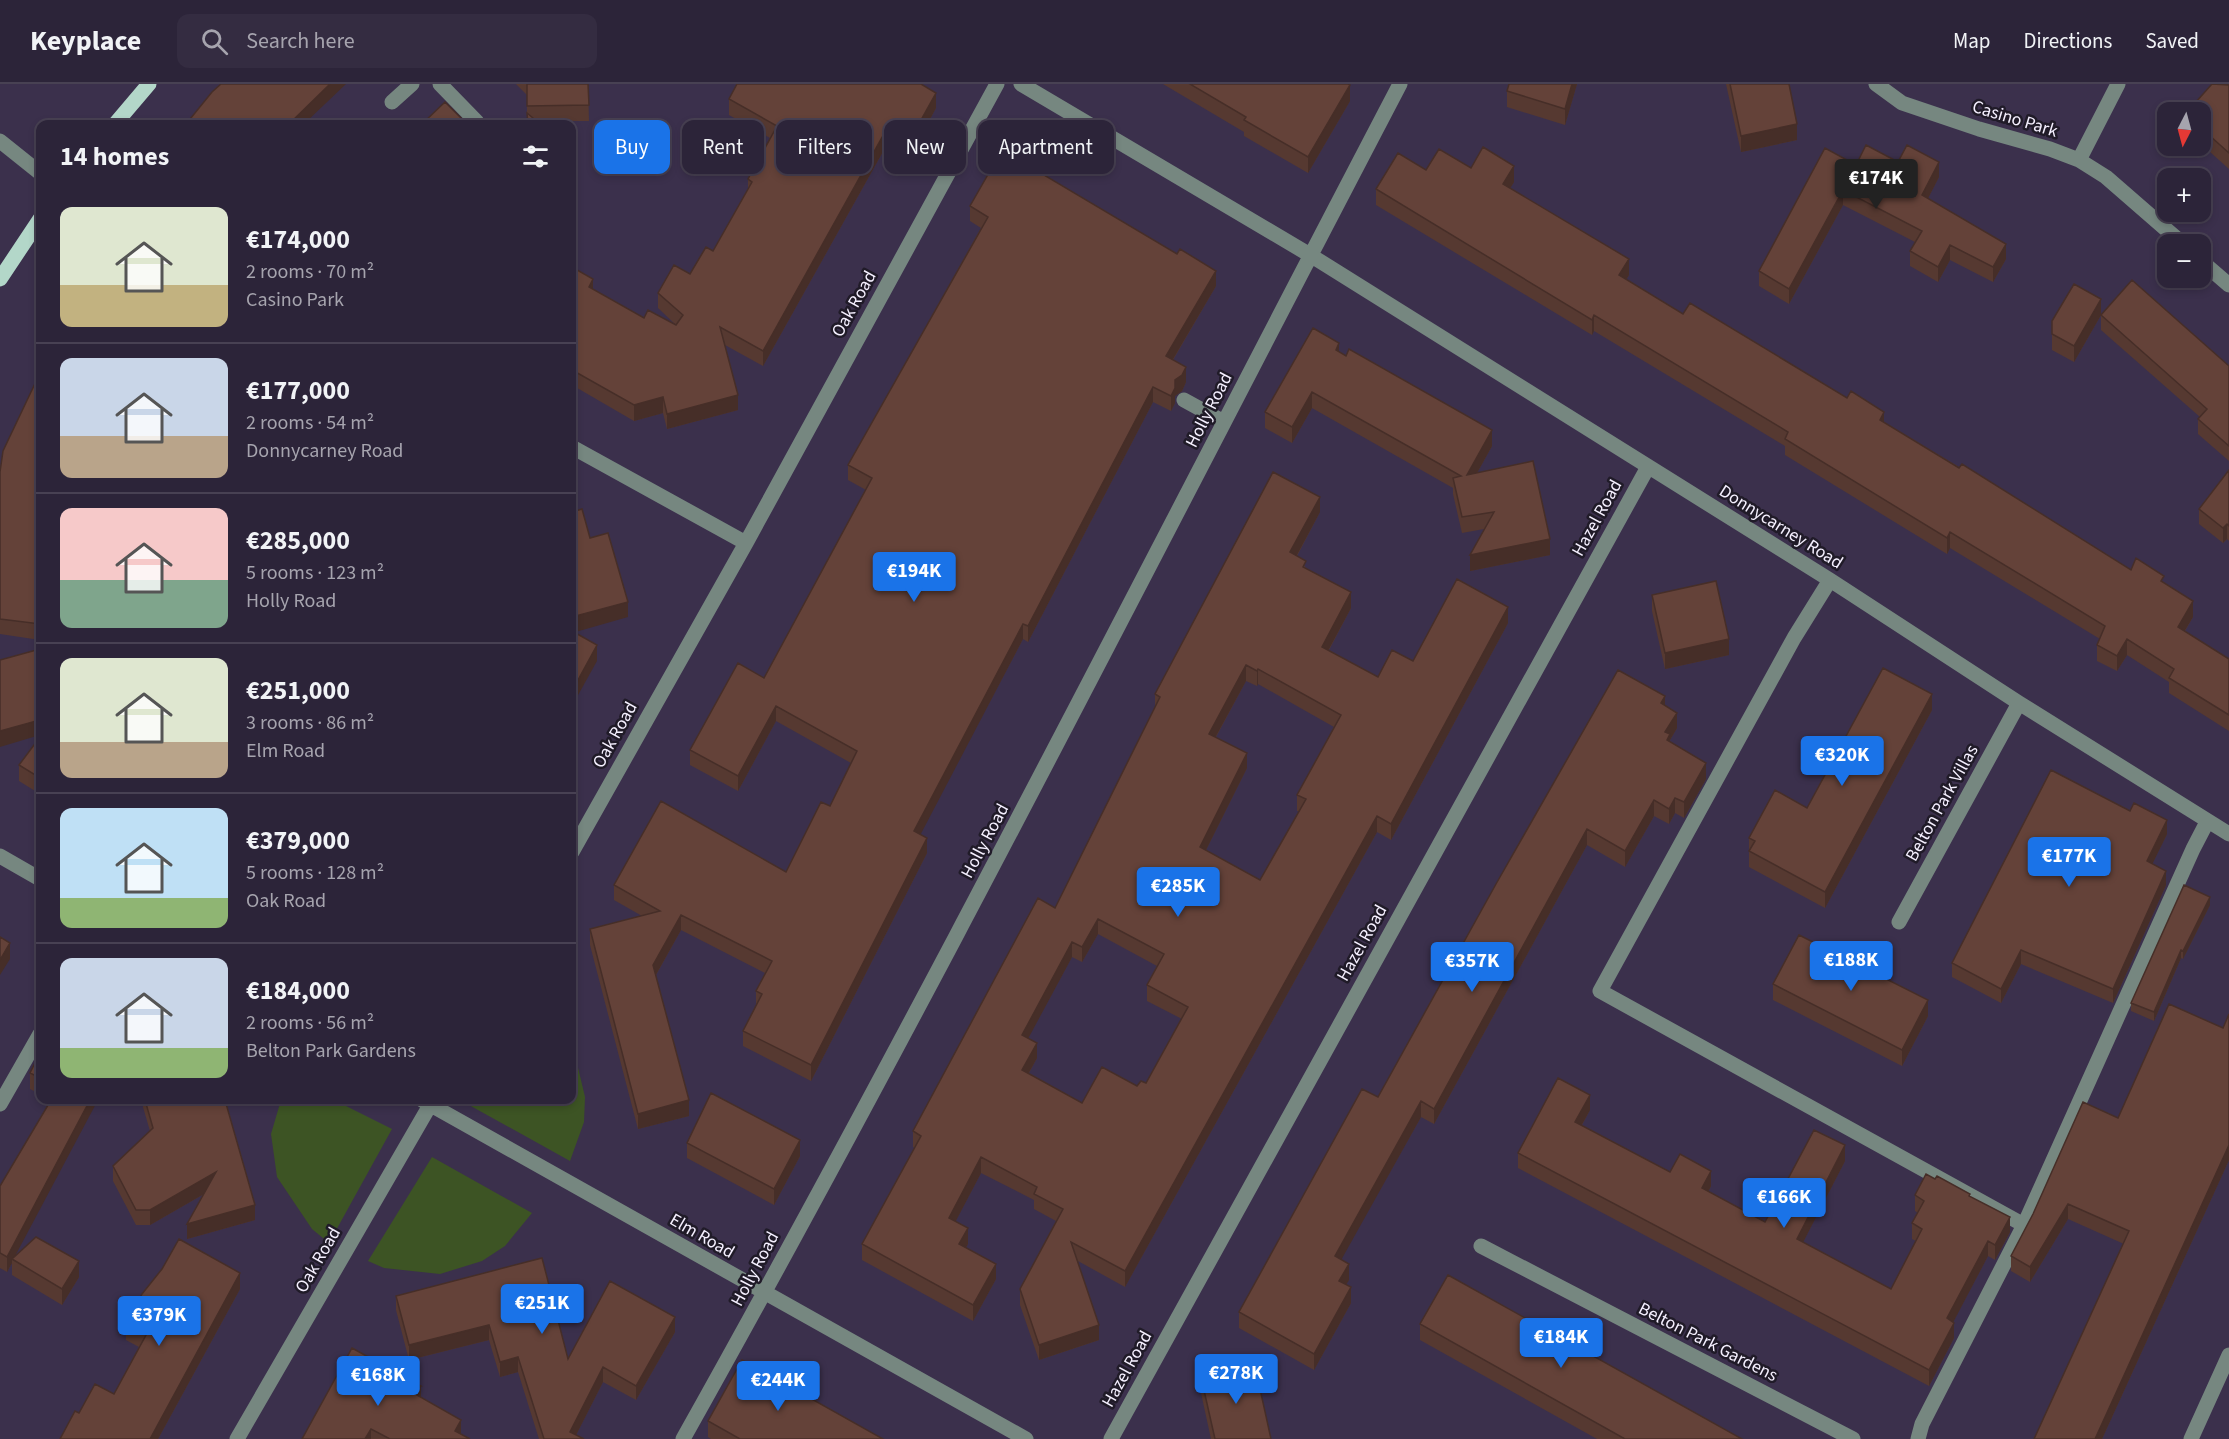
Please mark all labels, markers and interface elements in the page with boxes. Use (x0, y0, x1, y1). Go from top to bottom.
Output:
search box (177, 14, 597, 68)
text: Keyplace (30, 21, 141, 61)
icon: search (198, 25, 231, 58)
text: Search here (246, 25, 355, 57)
text: Map (1953, 26, 1991, 56)
text: Directions (2024, 26, 2112, 56)
text: Saved (2145, 26, 2199, 56)
street label: Casino Park (1969, 94, 2061, 144)
north arrow (2157, 102, 2211, 156)
map controls (2157, 102, 2211, 288)
chip: Buy (594, 120, 670, 174)
chip: Rent (682, 120, 764, 174)
chip: Filters (776, 120, 872, 174)
chip: New (884, 120, 966, 174)
chip: Apartment (978, 120, 1114, 174)
text: 14 homes (60, 138, 169, 175)
icon: filters (519, 140, 552, 173)
pin: €174K (1834, 159, 1918, 210)
text: €174K (1849, 164, 1903, 192)
button: + (2157, 168, 2211, 222)
text: €174,000 (246, 221, 350, 258)
icon: home (108, 231, 180, 303)
button: − (2157, 234, 2211, 288)
text: 2 rooms · 70 m² (246, 258, 374, 286)
street label: Oak Road (826, 266, 882, 342)
text: Casino Park (246, 286, 344, 314)
street label: Holly Road (1179, 368, 1239, 452)
text: €177,000 (246, 372, 350, 409)
icon: home (108, 382, 180, 454)
text: 2 rooms · 54 m² (246, 409, 374, 437)
text: Donnycarney Road (246, 437, 403, 465)
street label: Hazel Road (1566, 475, 1628, 561)
street label: Donnycarney Road (1714, 479, 1848, 575)
text: €285,000 (246, 522, 350, 559)
icon: home (108, 532, 180, 604)
pin: €194K (872, 552, 956, 603)
text: €194K (887, 557, 941, 585)
text: 5 rooms · 123 m² (246, 559, 384, 587)
text: Holly Road (246, 587, 336, 615)
text: €251,000 (246, 672, 350, 709)
icon: home (108, 682, 180, 754)
street label: Oak Road (587, 697, 643, 773)
text: 3 rooms · 86 m² (246, 709, 374, 737)
pin: €320K (1800, 736, 1884, 787)
text: Elm Road (246, 737, 325, 765)
street label: Belton Park Villas (1900, 740, 1984, 866)
text: €320K (1815, 741, 1869, 769)
street label: Holly Road (955, 799, 1015, 883)
text: €379,000 (246, 822, 350, 859)
icon: home (108, 832, 180, 904)
pin: €177K (2027, 837, 2111, 888)
text: €177K (2042, 842, 2096, 870)
text: 5 rooms · 128 m² (246, 859, 384, 887)
pin: €285K (1136, 867, 1220, 918)
text: €285K (1151, 872, 1205, 900)
text: Oak Road (246, 887, 326, 915)
street label: Hazel Road (1331, 900, 1393, 986)
pin: €188K (1809, 941, 1893, 992)
pin: €357K (1430, 942, 1514, 993)
text: €188K (1824, 946, 1878, 974)
text: €357K (1445, 947, 1499, 975)
text: €184,000 (246, 972, 350, 1009)
icon: home (108, 982, 180, 1054)
text: 2 rooms · 56 m² (246, 1009, 374, 1037)
text: Belton Park Gardens (246, 1037, 416, 1065)
pin: €166K (1742, 1178, 1826, 1229)
text: €166K (1757, 1183, 1811, 1211)
street label: Elm Road (665, 1207, 739, 1265)
street label: Oak Road (289, 1222, 347, 1298)
street label: Holly Road (725, 1227, 785, 1311)
pin: €251K (500, 1284, 584, 1335)
text: €251K (515, 1289, 569, 1317)
pin: €379K (117, 1296, 201, 1347)
street label: Belton Park Gardens (1634, 1296, 1782, 1388)
text: €379K (132, 1301, 186, 1329)
pin: €184K (1519, 1318, 1603, 1369)
text: €184K (1534, 1323, 1588, 1351)
street label: Hazel Road (1096, 1326, 1158, 1412)
pin: €278K (1194, 1354, 1278, 1405)
pin: €168K (336, 1356, 420, 1407)
text: €278K (1209, 1359, 1263, 1387)
text: €168K (351, 1361, 405, 1389)
pin: €244K (736, 1361, 820, 1412)
text: €244K (751, 1366, 805, 1394)

